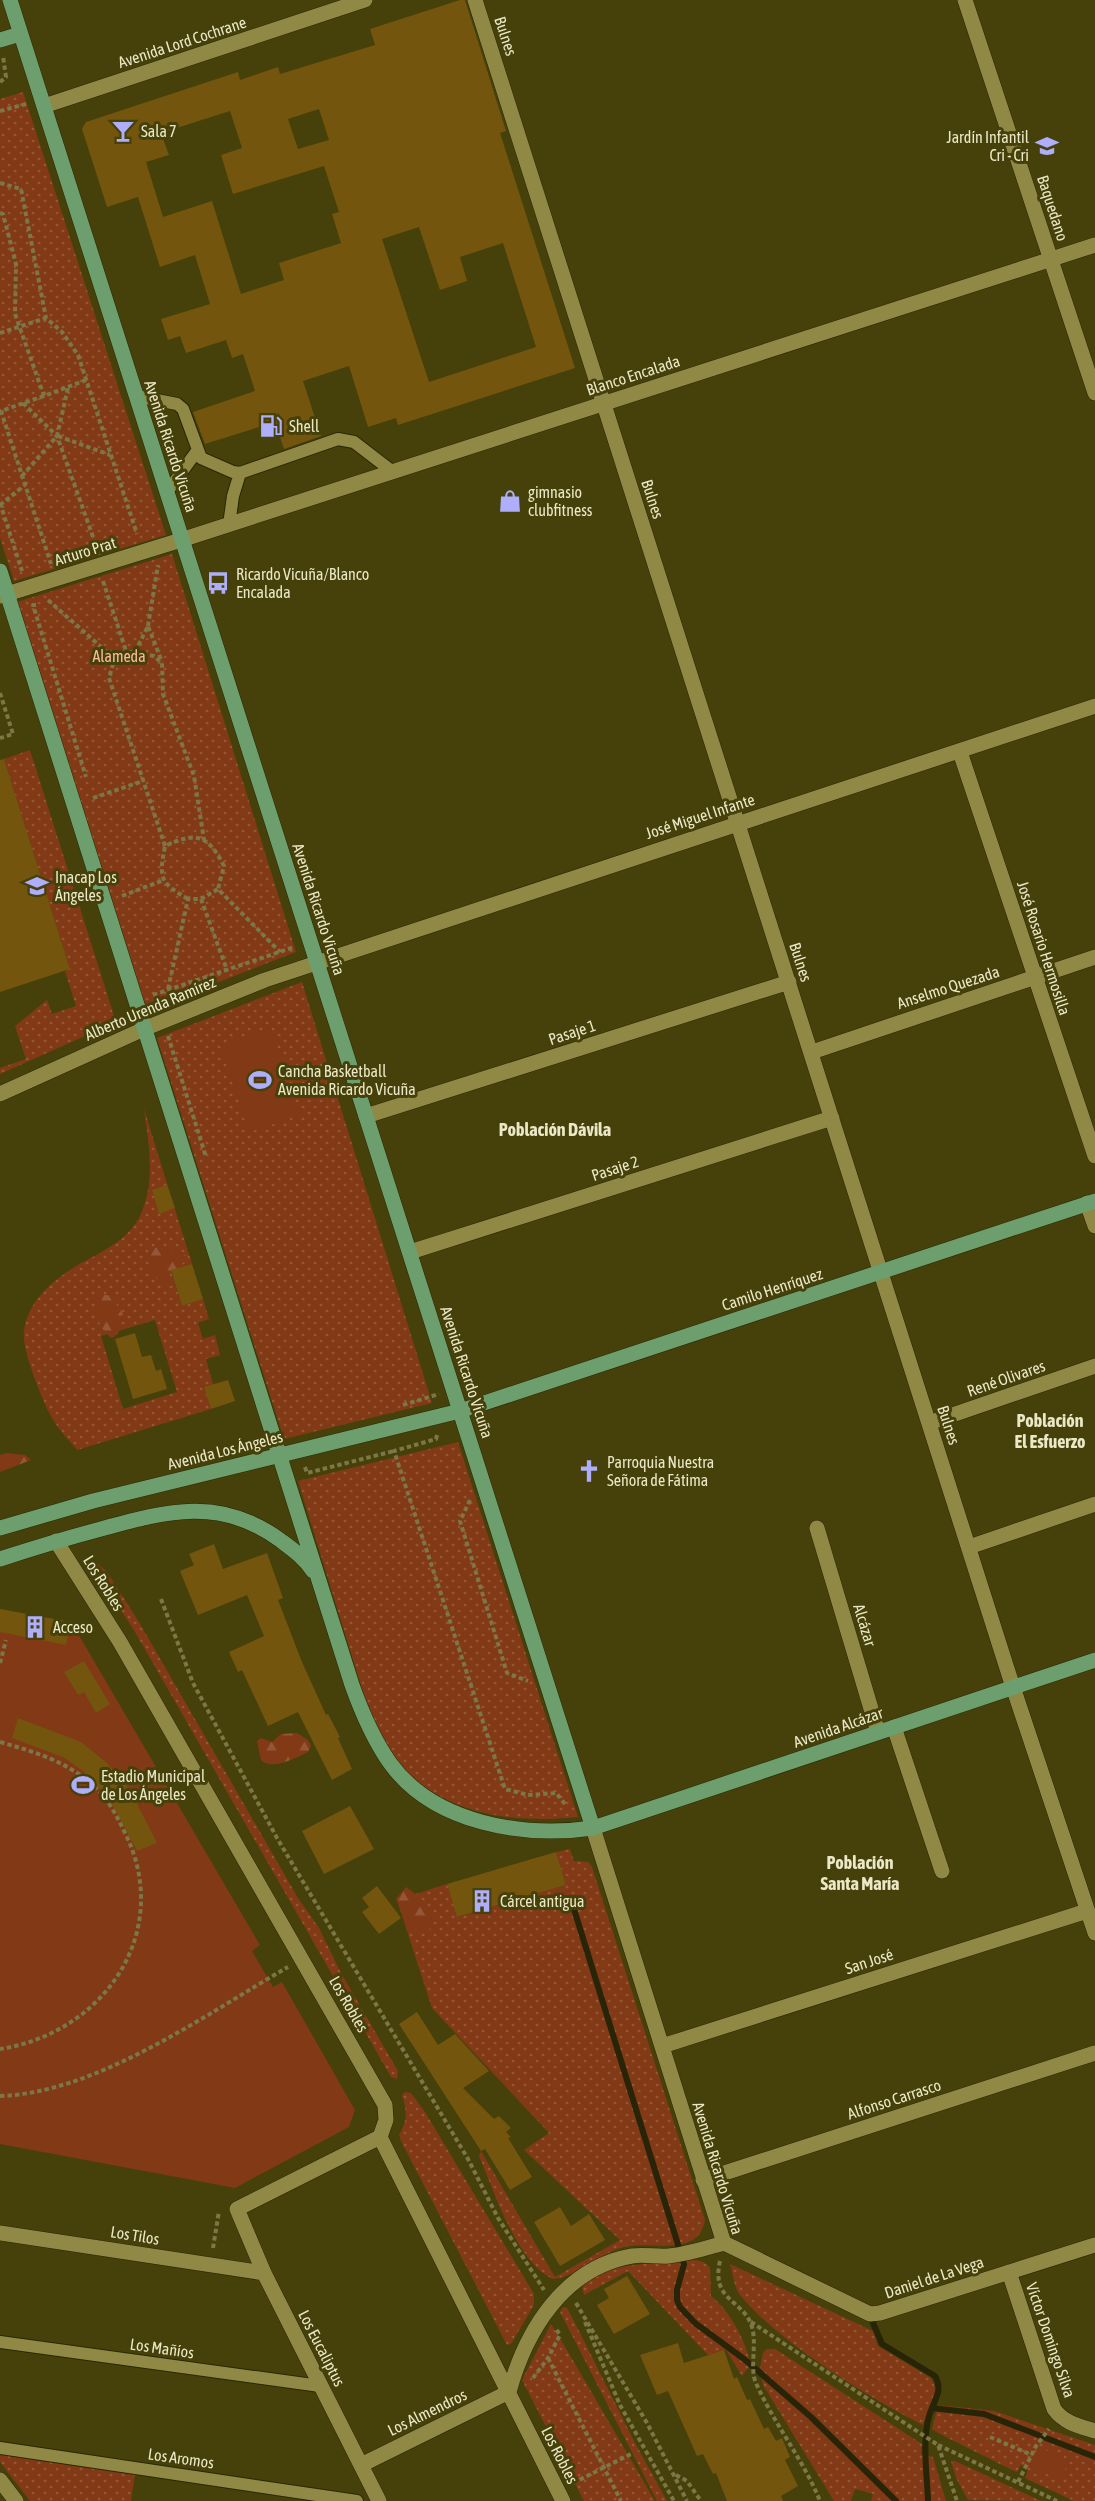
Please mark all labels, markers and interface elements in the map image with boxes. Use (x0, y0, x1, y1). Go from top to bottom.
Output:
street label: Avenida Lord Cochrane (116, 13, 248, 71)
street label: Bulnes (491, 14, 521, 58)
bar icon: Sala 7 (110, 118, 136, 144)
place label: Sala 7 (141, 122, 177, 140)
place label: Jardín Infantil Cri - Cri (947, 128, 1030, 164)
school or university icon: Jardín Infantil Cri - Cri (1034, 133, 1060, 159)
street label: Baquedano (1033, 173, 1072, 243)
street label: Blanco Encalada (584, 351, 682, 399)
street label: Avenida Ricardo Vicuña (141, 378, 201, 514)
fuel station icon: Shell (258, 413, 284, 439)
place label: Shell (289, 417, 320, 435)
street label: Bulnes (638, 477, 668, 521)
place label: gimnasio clubfitness (528, 483, 593, 519)
shop icon: gimnasio clubfitness (497, 488, 523, 514)
street label: Arturo Prat (52, 533, 118, 569)
place label: Ricardo Vicuña/Blanco Encalada (236, 565, 369, 601)
bus stop icon: Ricardo Vicuña/Blanco Encalada (205, 570, 231, 596)
park label: Alameda (92, 647, 146, 665)
street label: José Miguel Infante (643, 790, 757, 843)
street label: Avenida Ricardo Vicuña (289, 841, 349, 977)
place label: Inacap Los Ángeles (55, 868, 117, 905)
school or university icon: Inacap Los Ángeles (24, 873, 50, 899)
street label: José Rosario Hermosilla (1014, 879, 1074, 1017)
street label: Bulnes (786, 940, 816, 984)
street label: Anselmo Quezada (895, 962, 1001, 1012)
street label: Alberto Urenda Ramírez (82, 972, 218, 1044)
street label: Pasaje 1 (546, 1016, 598, 1049)
place label: Cancha Basketball Avenida Ricardo Vicuña (278, 1062, 416, 1098)
sports icon: Cancha Basketball Avenida Ricardo Vicuña (247, 1067, 273, 1093)
district label: Población Dávila (499, 1119, 611, 1140)
street label: Pasaje 2 (589, 1152, 641, 1185)
street label: Camilo Henríquez (719, 1264, 825, 1315)
street label: Avenida Ricardo Vicuña (437, 1304, 497, 1440)
street label: René Olivares (965, 1356, 1048, 1400)
street label: Bulnes (934, 1403, 964, 1447)
district label: Población El Esfuerzo (1015, 1410, 1085, 1452)
street label: Avenida Los Ángeles (165, 1427, 285, 1474)
place label: Parroquia Nuestra Señora de Fátima (607, 1453, 714, 1489)
church icon: Parroquia Nuestra Señora de Fátima (576, 1458, 602, 1484)
street label: Los Robles (80, 1552, 128, 1614)
street label: Alcázar (850, 1602, 880, 1649)
building icon: Acceso (22, 1614, 48, 1640)
place label: Acceso (53, 1618, 93, 1636)
street label: Avenida Alcázar (791, 1703, 885, 1751)
place label: Estadio Municipal de Los Ángeles (101, 1767, 206, 1804)
sports icon: Estadio Municipal de Los Ángeles (70, 1772, 96, 1798)
district label: Población Santa María (821, 1852, 899, 1894)
building icon: Cárcel antigua (469, 1888, 495, 1914)
place label: Cárcel antigua (500, 1892, 585, 1911)
street label: San José (843, 1945, 895, 1977)
street label: Los Robles (326, 1973, 372, 2035)
street label: Alfonso Carrasco (845, 2075, 943, 2123)
street label: Avenida Ricardo Vicuña (689, 2100, 747, 2236)
street label: Los Tilos (109, 2222, 161, 2248)
street label: Daniel de La Vega (882, 2253, 986, 2302)
street label: Víctor Domingo Silva (1022, 2280, 1079, 2400)
street label: Los Eucaliptus (294, 2307, 349, 2390)
street label: Los Mañíos (129, 2335, 195, 2361)
street label: Los Almendros (385, 2385, 470, 2439)
street label: Los Robles (538, 2423, 582, 2487)
street label: Los Aromos (147, 2444, 215, 2472)

